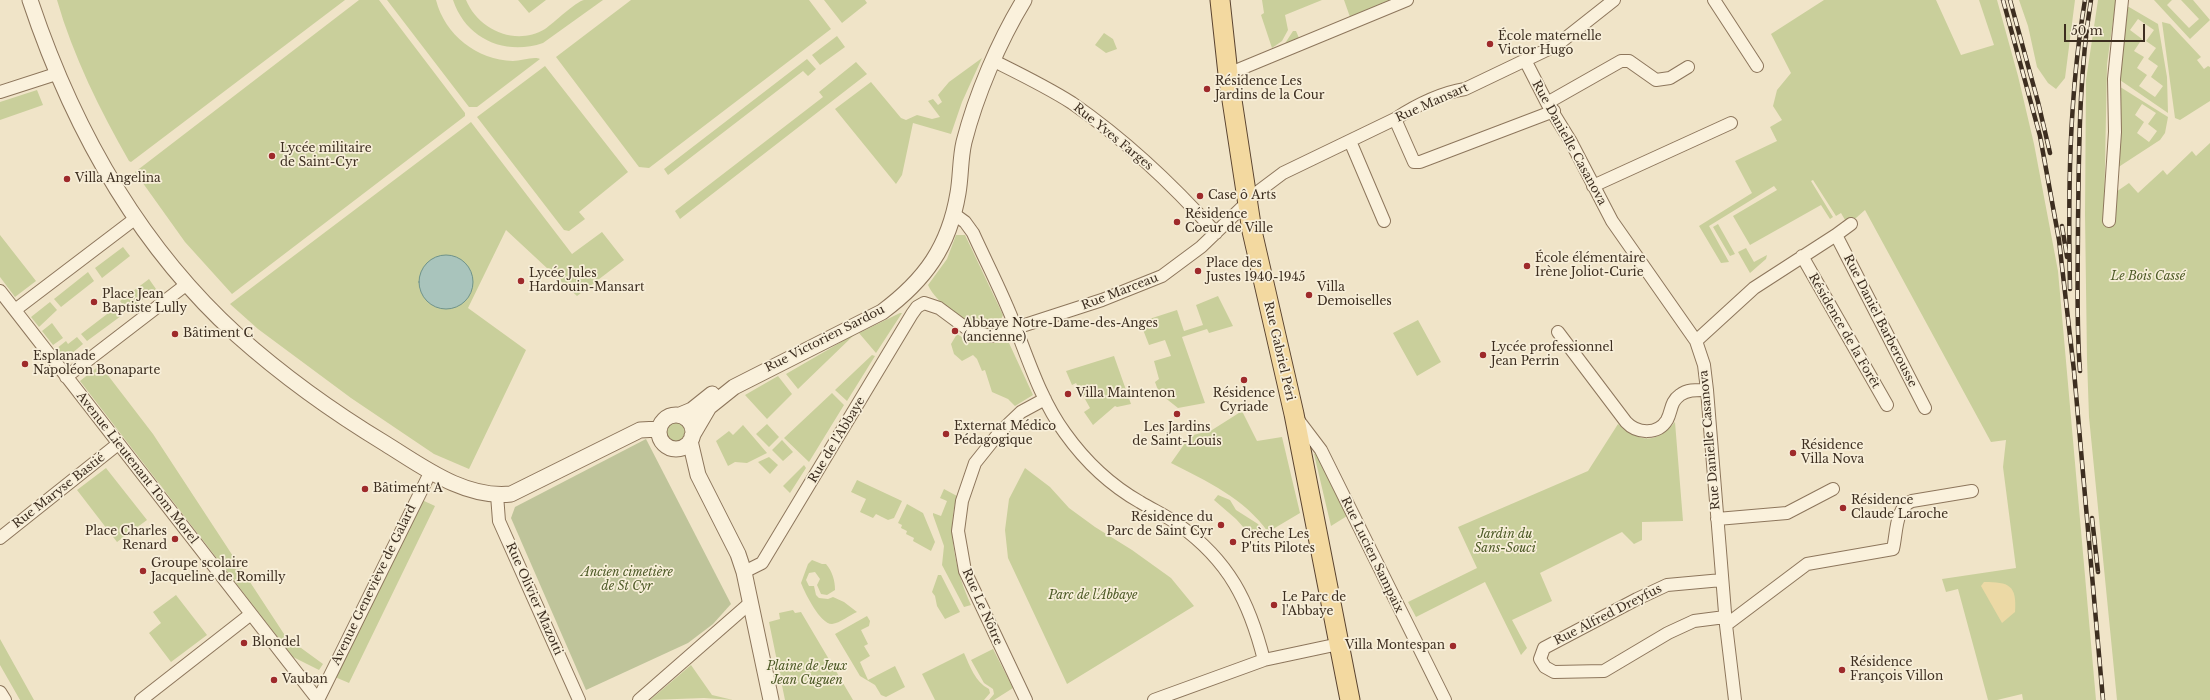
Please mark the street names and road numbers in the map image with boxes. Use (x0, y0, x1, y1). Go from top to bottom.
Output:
street label: Rue Danielle Casanova (1529, 78, 1609, 208)
street label: Rue Mansart (1393, 81, 1471, 125)
street label: Rue Yves Farges (1070, 100, 1156, 174)
street label: Rue Daniel Barberousse (1840, 252, 1920, 390)
street label: Rue Marceau (1080, 271, 1160, 313)
street label: Résidence de la Forêt (1805, 271, 1883, 391)
street label: Rue Gabriel Péri (1261, 300, 1297, 402)
street label: Rue Victorien Sardou (763, 303, 887, 375)
street label: Rue Danielle Casanova (1697, 369, 1723, 511)
street label: Avenue Lieutenant Tom Morel (73, 389, 201, 547)
street label: Rue de l’Abbaye (806, 394, 868, 486)
street label: Rue Maryse Bastié (10, 450, 108, 532)
street label: Rue Lucien Sampaix (1338, 495, 1406, 615)
street label: Avenue Geneviève de Galard (329, 502, 419, 668)
street label: Rue Olivier Mazotti (503, 540, 565, 658)
street label: Rue Le Nôtre (959, 567, 1005, 647)
street label: Rue Alfred Dreyfus (1552, 582, 1664, 648)

